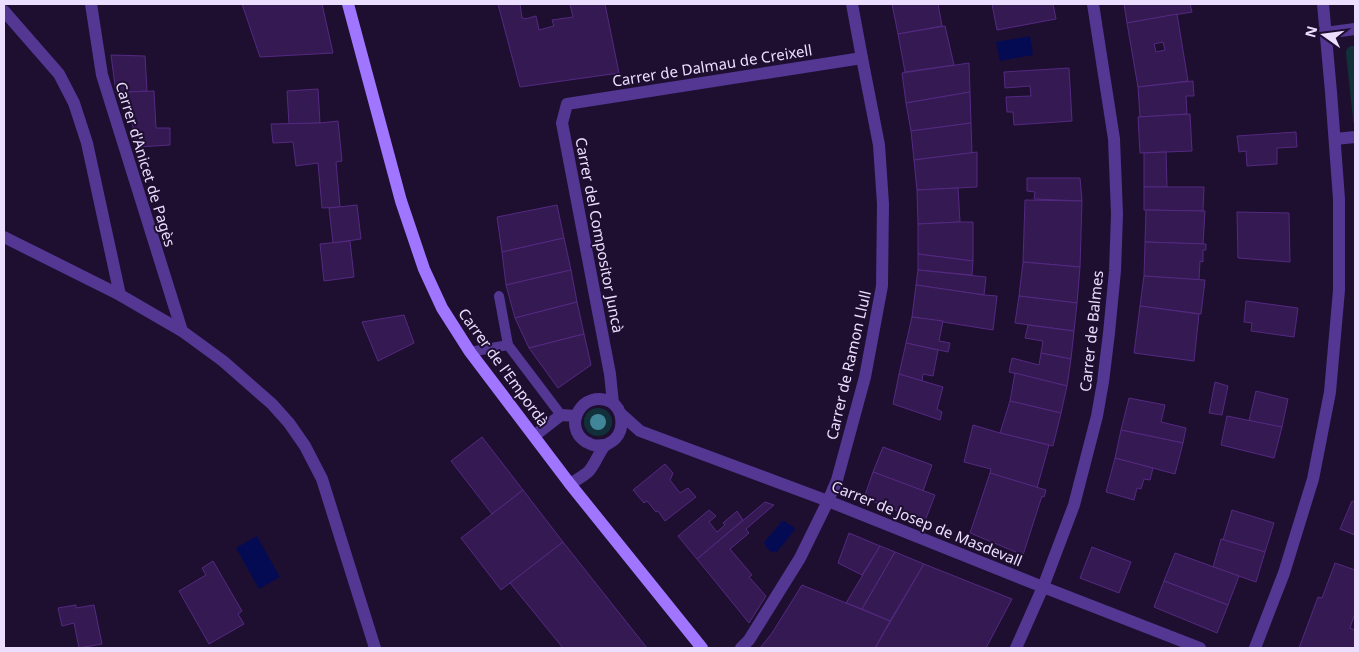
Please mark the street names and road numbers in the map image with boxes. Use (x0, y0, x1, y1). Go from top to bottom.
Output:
street label: Carrer de Dalmau de Creixell (611, 39, 813, 91)
street label: Carrer d'Anicet de Pagès (111, 79, 181, 249)
street label: Carrer del Compositor Juncà (571, 136, 629, 334)
street label: Carrer de Balmes (1075, 269, 1107, 393)
street label: Carrer de Ramon Llull (821, 288, 875, 442)
street label: Carrer de l'Empordà (454, 304, 554, 430)
street label: Carrer de Josep de Masdevall (829, 476, 1025, 570)

